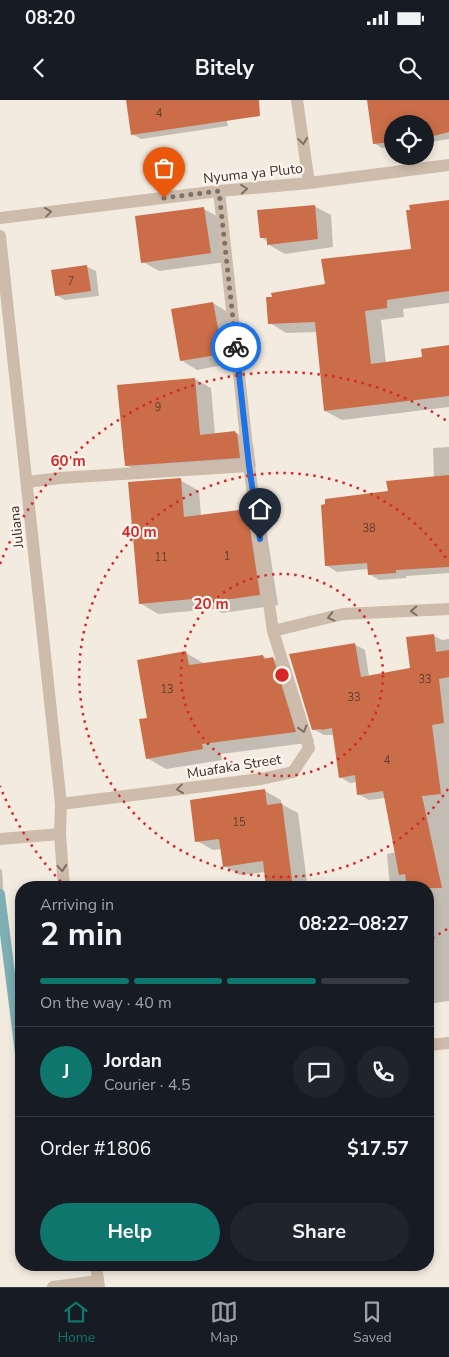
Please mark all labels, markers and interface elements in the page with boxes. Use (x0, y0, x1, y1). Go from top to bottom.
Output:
text: 08:20 (25, 5, 75, 31)
text: Bitely (195, 53, 254, 83)
icon: back (25, 54, 53, 82)
icon: search (396, 54, 424, 82)
house number: 4 (156, 106, 163, 121)
map controls (384, 115, 434, 165)
button: locate (384, 115, 434, 165)
one-way arrow (297, 137, 307, 146)
pin (143, 147, 185, 198)
icon: bag (150, 154, 178, 182)
street label: Nyuma ya Pluto (202, 159, 304, 188)
one-way arrow (241, 183, 249, 194)
one-way arrow (45, 207, 53, 218)
house number: 7 (68, 274, 74, 289)
courier (211, 322, 261, 372)
icon: bike (222, 333, 250, 361)
house number: 9 (155, 400, 161, 415)
text: 60 m (50, 451, 86, 471)
pin (239, 488, 281, 539)
icon: home (246, 495, 274, 523)
street label: Juliana (5, 505, 28, 550)
house number: 38 (362, 521, 376, 536)
text: 40 m (121, 522, 157, 542)
house number: 1 (224, 549, 230, 564)
house number: 11 (154, 550, 168, 565)
text: 20 m (193, 594, 229, 614)
one-way arrow (410, 605, 418, 616)
one-way arrow (327, 611, 336, 622)
centre of rings (273, 666, 291, 684)
house number: 33 (418, 672, 432, 687)
house number: 13 (160, 682, 174, 697)
house number: 33 (347, 690, 361, 705)
one-way arrow (297, 725, 307, 733)
street label: Muafaka Street (185, 750, 283, 783)
house number: 4 (384, 753, 391, 768)
one-way arrow (176, 783, 184, 794)
house number: 15 (232, 815, 246, 830)
one-way arrow (57, 865, 68, 873)
text: Arriving in (40, 894, 114, 916)
text: 08:22–08:27 (299, 911, 409, 937)
text: 2 min (40, 913, 123, 956)
text: On the way · 40 m (40, 992, 172, 1014)
button: chat (293, 1046, 345, 1098)
button: phone (357, 1046, 409, 1098)
text: Jordan (104, 1048, 162, 1074)
text: J (63, 1059, 69, 1085)
text: Courier · 4.5 (104, 1074, 190, 1096)
text: Order #1806 (40, 1136, 151, 1162)
text: $17.57 (347, 1136, 409, 1162)
button: Help (40, 1203, 220, 1261)
button: Share (230, 1203, 409, 1261)
tab: Home (57, 1298, 95, 1347)
tab: Map (210, 1298, 238, 1347)
tab: Saved (353, 1298, 392, 1347)

